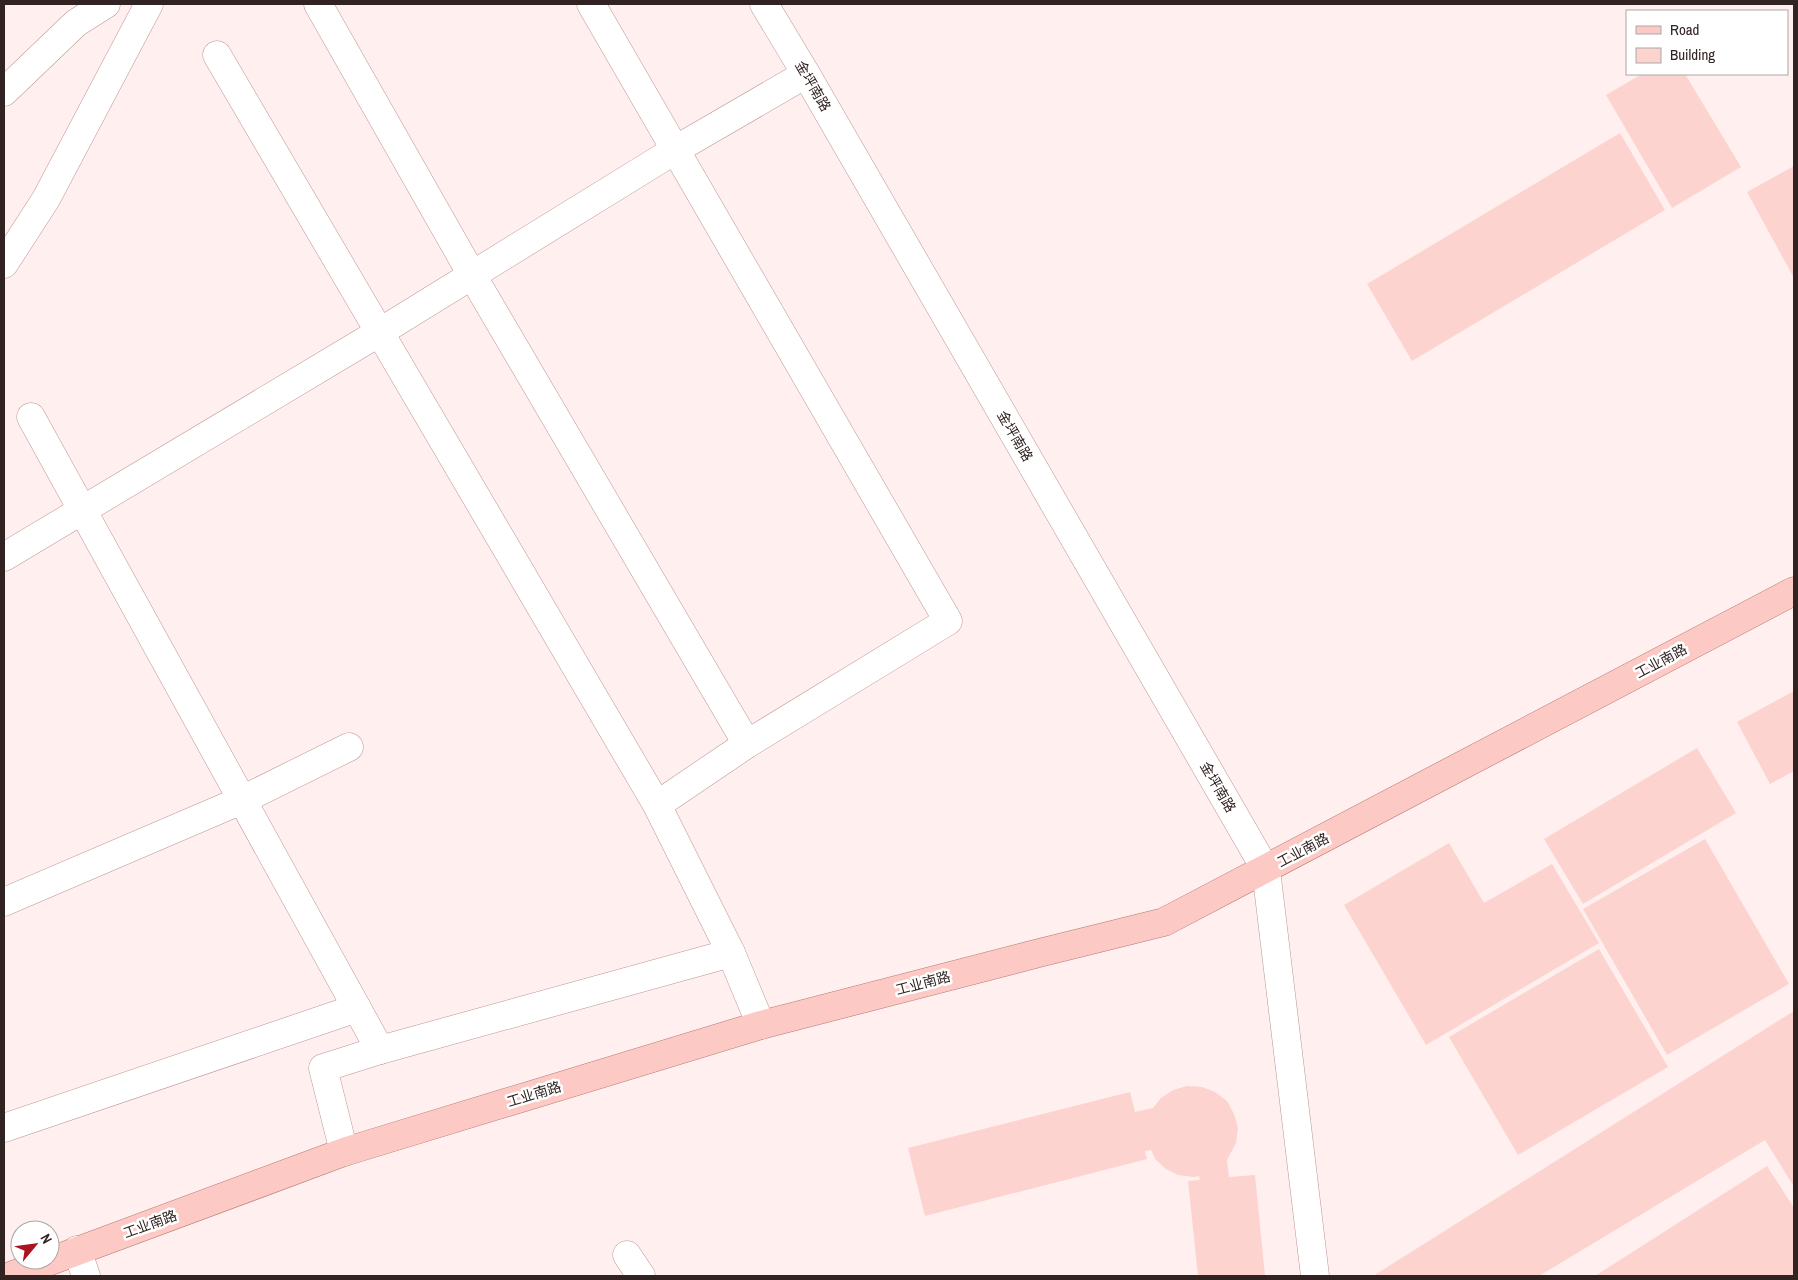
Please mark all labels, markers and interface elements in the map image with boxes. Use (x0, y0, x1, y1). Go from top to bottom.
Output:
legend (1626, 10, 1788, 75)
text: Road (1670, 19, 1699, 40)
text: Building (1670, 44, 1715, 65)
street label: 金坪南路 (791, 57, 835, 115)
street label: 金坪南路 (993, 407, 1037, 465)
street label: 工业南路 (1632, 640, 1690, 682)
street label: 金坪南路 (1196, 758, 1240, 816)
street label: 工业南路 (1274, 829, 1332, 871)
street label: 工业南路 (894, 967, 952, 999)
street label: 工业南路 (505, 1077, 563, 1111)
street label: 工业南路 (121, 1206, 179, 1242)
north arrow (10, 1220, 60, 1270)
text: N (36, 1231, 56, 1247)

